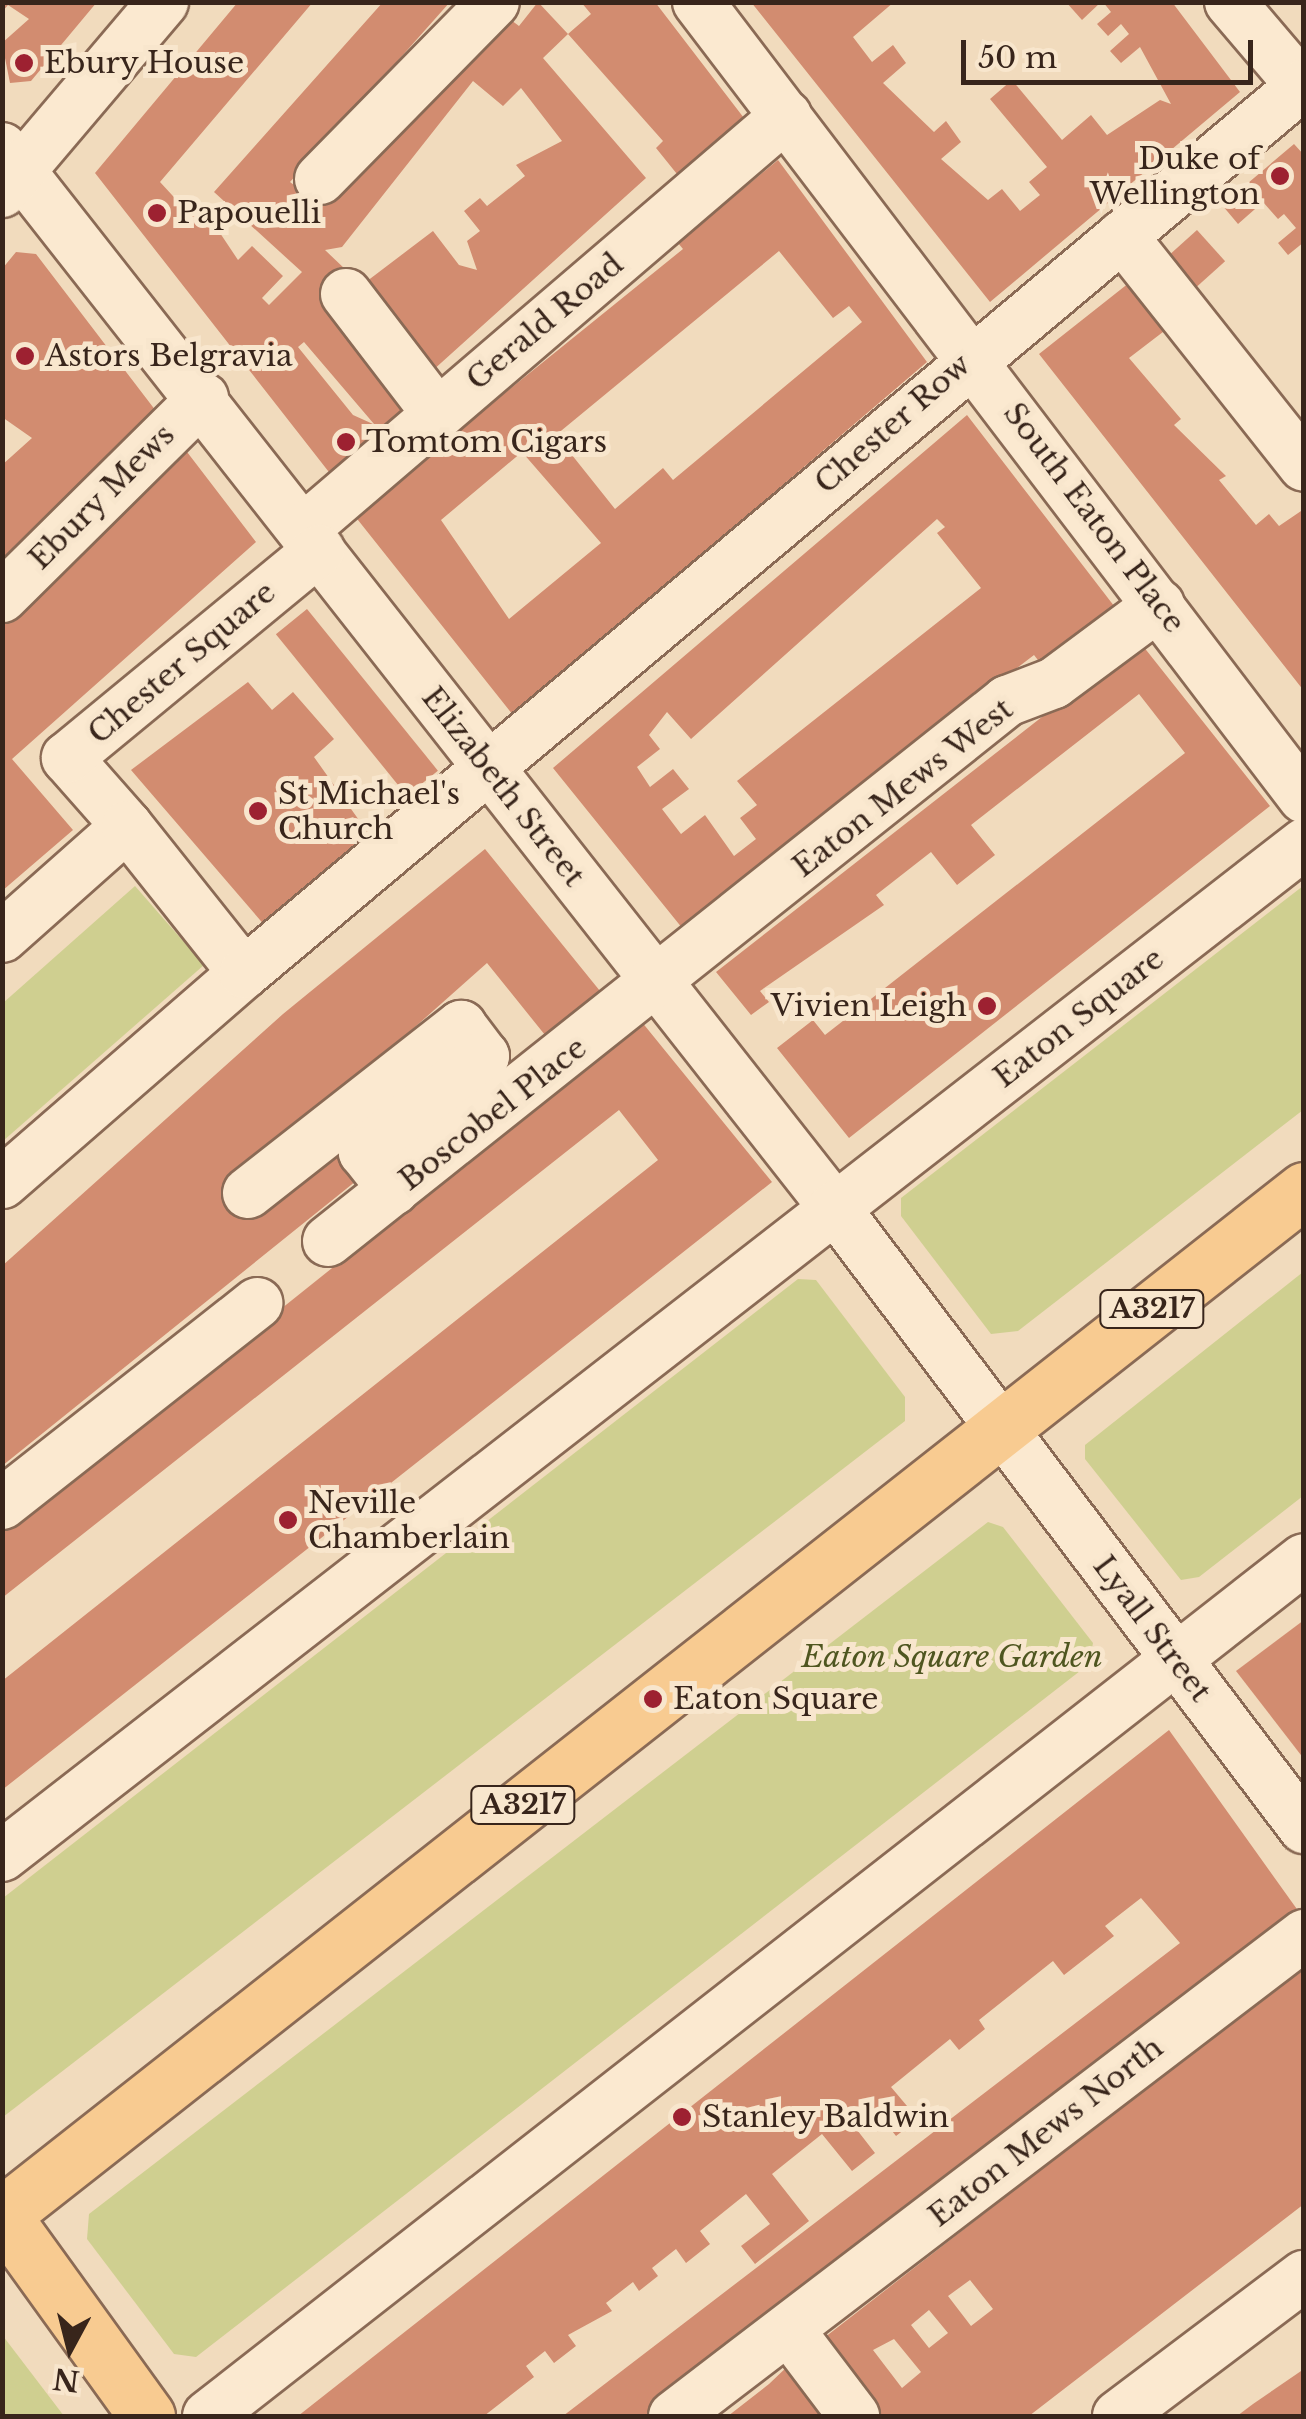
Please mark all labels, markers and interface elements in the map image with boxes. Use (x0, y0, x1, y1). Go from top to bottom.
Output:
scale bar (966, 20, 1258, 82)
text: 50 m (978, 39, 1057, 76)
place label: Ebury House (44, 45, 245, 81)
marker: Ebury House (13, 52, 35, 74)
place label: Duke of Wellington (1090, 141, 1260, 212)
marker: Duke of Wellington (1269, 165, 1291, 187)
place label: Papouelli (177, 195, 321, 231)
marker: Papouelli (146, 202, 168, 224)
street label: Gerald Road (460, 246, 630, 398)
place label: Astors Belgravia (45, 338, 293, 374)
marker: Astors Belgravia (14, 345, 36, 367)
street label: Chester Row (808, 346, 978, 502)
street label: South Eaton Place (996, 396, 1192, 640)
street label: Ebury Mews (22, 417, 182, 577)
place label: Tomtom Cigars (366, 424, 607, 460)
marker: Tomtom Cigars (335, 431, 357, 453)
street label: Chester Square (81, 574, 283, 752)
street label: Elizabeth Street (414, 680, 592, 894)
street label: Eaton Mews West (786, 691, 1020, 885)
place label: St Michael's Church (278, 776, 460, 846)
marker: St Michael's Church (247, 800, 269, 822)
street label: Eaton Square (987, 941, 1171, 1095)
place label: Vivien Leigh (771, 988, 967, 1024)
marker: Vivien Leigh (976, 995, 998, 1017)
street label: Boscobel Place (392, 1030, 594, 1198)
road number: A3217 (1097, 1286, 1207, 1332)
place label: Neville Chamberlain (308, 1485, 510, 1556)
marker: Neville Chamberlain (277, 1509, 299, 1531)
street label: Lyall Street (1085, 1549, 1219, 1709)
park label: Eaton Square Garden (801, 1639, 1103, 1675)
place label: Eaton Square (673, 1681, 878, 1717)
marker: Eaton Square (642, 1688, 664, 1710)
road number: A3217 (468, 1782, 578, 1828)
street label: Eaton Mews North (922, 2029, 1170, 2235)
place label: Stanley Baldwin (702, 2099, 950, 2135)
marker: Stanley Baldwin (671, 2106, 693, 2128)
north arrow (20, 2299, 120, 2399)
text: N (51, 2360, 81, 2398)

